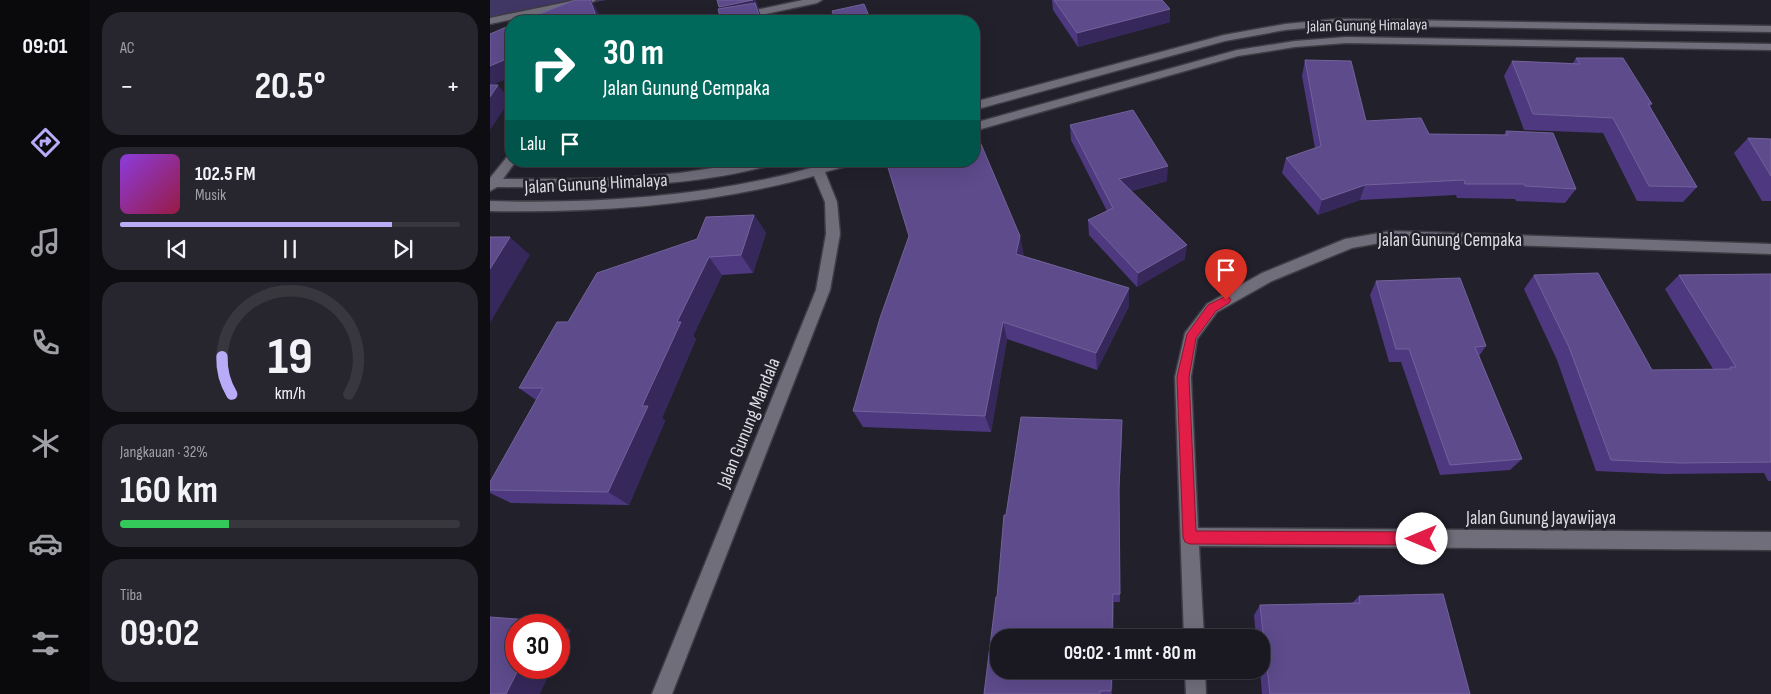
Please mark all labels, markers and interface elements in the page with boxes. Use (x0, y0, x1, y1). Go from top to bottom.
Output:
street label: Jalan Gunung Himalaya (1306, 15, 1427, 37)
text: 30 m (603, 32, 664, 75)
text: 09:01 (23, 33, 67, 60)
icon: right (520, 35, 585, 100)
text: AC (120, 39, 134, 58)
text: 20.5° (254, 64, 326, 109)
text: − (120, 70, 134, 103)
text: + (446, 70, 460, 103)
text: Jalan Gunung Cempaka (603, 75, 770, 102)
icon: directions (28, 125, 63, 160)
icon: arrive (556, 130, 584, 158)
text: Lalu (520, 133, 546, 156)
text: 102.5 FM (195, 163, 255, 186)
street label: Jalan Gunung Himalaya (523, 169, 668, 199)
text: Musik (195, 186, 226, 205)
icon: music (28, 225, 63, 260)
street label: Jalan Gunung Cempaka (1377, 229, 1522, 252)
icon: previous (163, 235, 191, 263)
icon: pause (276, 235, 304, 263)
icon: next (389, 235, 417, 263)
pin (1205, 249, 1247, 300)
icon: arrive (1212, 256, 1240, 284)
icon: phone (28, 325, 63, 360)
text: 19 (267, 326, 313, 389)
street label: Jalan Gunung Mandala (712, 355, 786, 492)
text: km/h (275, 383, 305, 404)
icon: climate (28, 426, 63, 461)
text: Jangkauan · 32% (120, 443, 208, 462)
text: 160 km (120, 468, 218, 513)
street label: Jalan Gunung Jayawijaya (1465, 507, 1616, 530)
position arrow (1395, 512, 1447, 564)
icon: car (28, 526, 63, 561)
text: Tiba (120, 586, 142, 605)
text: 09:02 (120, 611, 199, 656)
speed limit sign: 30 (505, 614, 570, 679)
icon: filters (28, 626, 63, 661)
text: 09:02 · 1 mnt · 80 m (1064, 642, 1196, 665)

